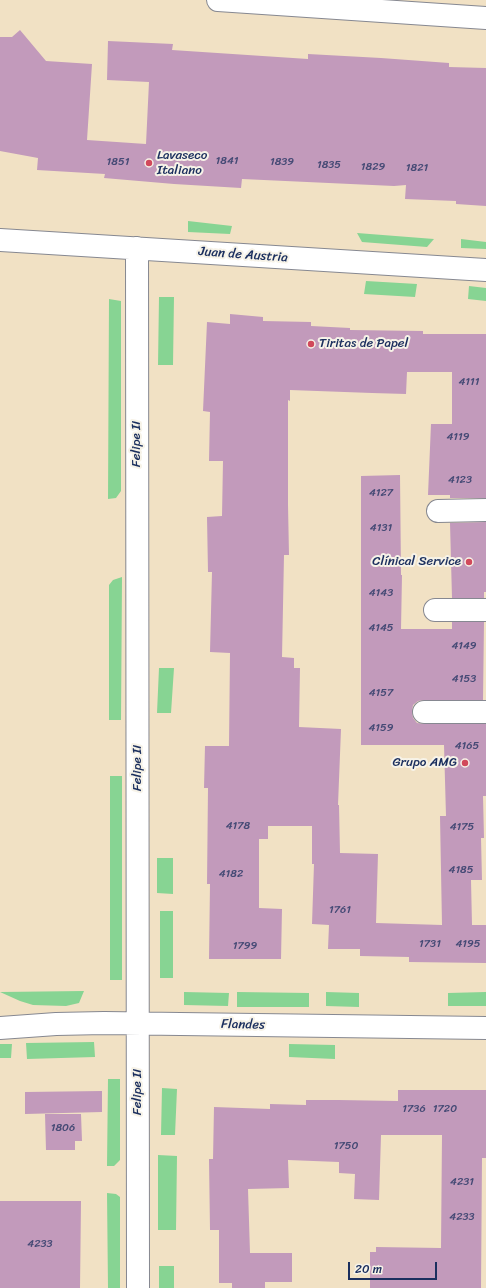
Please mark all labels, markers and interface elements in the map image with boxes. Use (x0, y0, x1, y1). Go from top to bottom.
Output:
place label: Lavaseco Italiano (157, 148, 207, 179)
house number: 1841 (216, 154, 238, 168)
house number: 1851 (107, 155, 129, 169)
house number: 1839 (270, 155, 294, 169)
marker: Lavaseco Italiano (144, 158, 154, 168)
house number: 1835 (317, 158, 341, 172)
house number: 1829 (361, 160, 385, 174)
house number: 1821 (406, 161, 428, 175)
street label: Juan de Austria (198, 244, 288, 266)
place label: Tiritas de Papel (319, 336, 408, 352)
marker: Tiritas de Papel (306, 339, 316, 349)
house number: 4111 (458, 375, 480, 389)
street label: Felipe II (129, 421, 145, 467)
house number: 4119 (446, 430, 470, 444)
house number: 4123 (448, 473, 472, 487)
house number: 4127 (369, 486, 393, 500)
house number: 4131 (370, 521, 392, 535)
place label: Clínical Service (372, 554, 461, 570)
marker: Clínical Service (464, 557, 474, 567)
house number: 4143 (369, 586, 393, 600)
house number: 4145 (368, 621, 394, 635)
house number: 4149 (451, 639, 477, 653)
house number: 4153 (452, 672, 476, 686)
house number: 4157 (369, 686, 393, 700)
house number: 4159 (368, 721, 394, 735)
house number: 4165 (455, 739, 479, 753)
street label: Felipe II (130, 745, 146, 791)
place label: Grupo AMG (393, 755, 457, 771)
marker: Grupo AMG (460, 758, 470, 768)
house number: 4178 (226, 819, 250, 833)
house number: 4175 (450, 820, 474, 834)
house number: 4185 (449, 863, 473, 877)
house number: 4182 (219, 867, 243, 881)
house number: 1761 (329, 903, 351, 917)
house number: 1731 (419, 937, 441, 951)
house number: 4195 (455, 937, 481, 951)
house number: 1799 (233, 939, 257, 953)
street label: Flandes (221, 1017, 265, 1033)
street label: Felipe II (130, 1069, 146, 1115)
house number: 1736 (402, 1102, 426, 1116)
house number: 1720 (433, 1102, 457, 1116)
house number: 1806 (51, 1121, 75, 1135)
house number: 1750 (334, 1139, 358, 1153)
house number: 4231 (450, 1175, 474, 1189)
house number: 4233 (449, 1210, 475, 1224)
house number: 4233 (27, 1237, 53, 1251)
scale bar (350, 1254, 439, 1280)
text: 20 m (355, 1258, 382, 1280)

